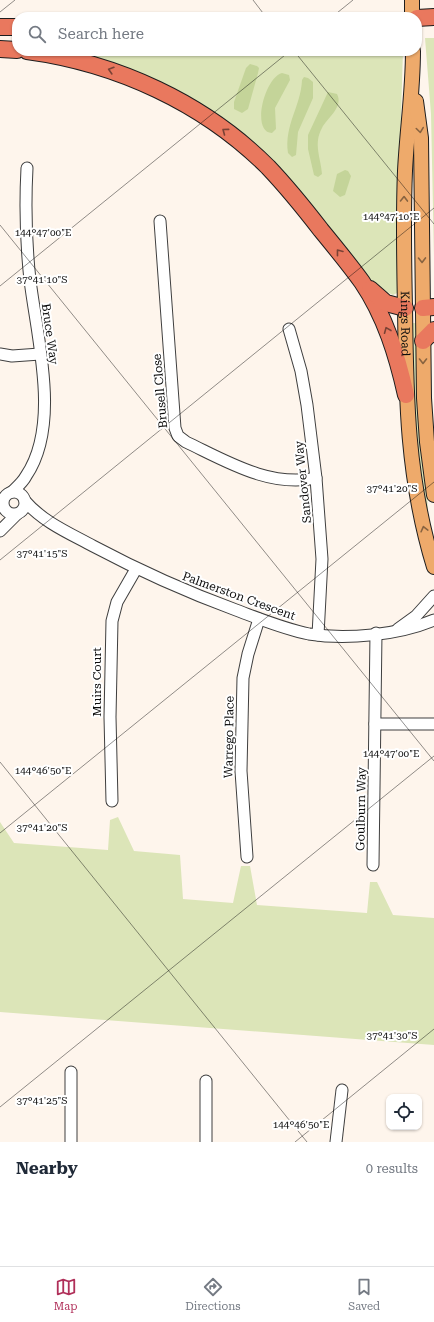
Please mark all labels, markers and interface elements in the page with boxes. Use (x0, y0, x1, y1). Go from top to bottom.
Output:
search box (12, 12, 422, 56)
icon: search (26, 23, 48, 45)
text: Search here (58, 25, 144, 43)
one-way arrow (107, 66, 114, 75)
one-way arrow (415, 127, 424, 133)
one-way arrow (222, 128, 229, 135)
one-way arrow (400, 196, 408, 202)
text: 144°47'10"E (363, 211, 419, 222)
text: 144°47'00"E (15, 227, 71, 238)
one-way arrow (336, 250, 343, 257)
one-way arrow (418, 257, 426, 263)
text: 37°41'10"S (17, 274, 67, 285)
street label: Kings Road (398, 291, 413, 357)
street label: Bruce Way (39, 302, 61, 366)
one-way arrow (383, 327, 391, 334)
street label: Brusell Close (150, 353, 170, 429)
one-way arrow (419, 358, 427, 364)
street label: Sandover Way (292, 439, 314, 524)
text: 37°41'20"S (367, 483, 417, 494)
one-way arrow (420, 526, 428, 532)
text: 37°41'15"S (17, 548, 67, 559)
street label: Palmerston Crescent (180, 569, 298, 623)
street label: Muirs Court (90, 647, 104, 717)
street label: Warrego Place (221, 695, 237, 778)
text: 144°47'00"E (363, 748, 419, 759)
text: 144°46'50"E (15, 765, 71, 776)
street label: Goulburn Way (353, 766, 369, 851)
text: 37°41'20"S (17, 822, 67, 833)
text: 37°41'30"S (367, 1030, 417, 1041)
map controls (386, 1094, 422, 1130)
button: locate (386, 1094, 422, 1130)
text: 37°41'25"S (17, 1095, 67, 1106)
text: 144°46'50"E (273, 1119, 329, 1130)
text: Nearby (16, 1158, 78, 1178)
text: 0 results (366, 1161, 418, 1176)
tab: Map (54, 1276, 77, 1313)
tab: Directions (185, 1276, 240, 1313)
tab: Saved (348, 1276, 380, 1313)

